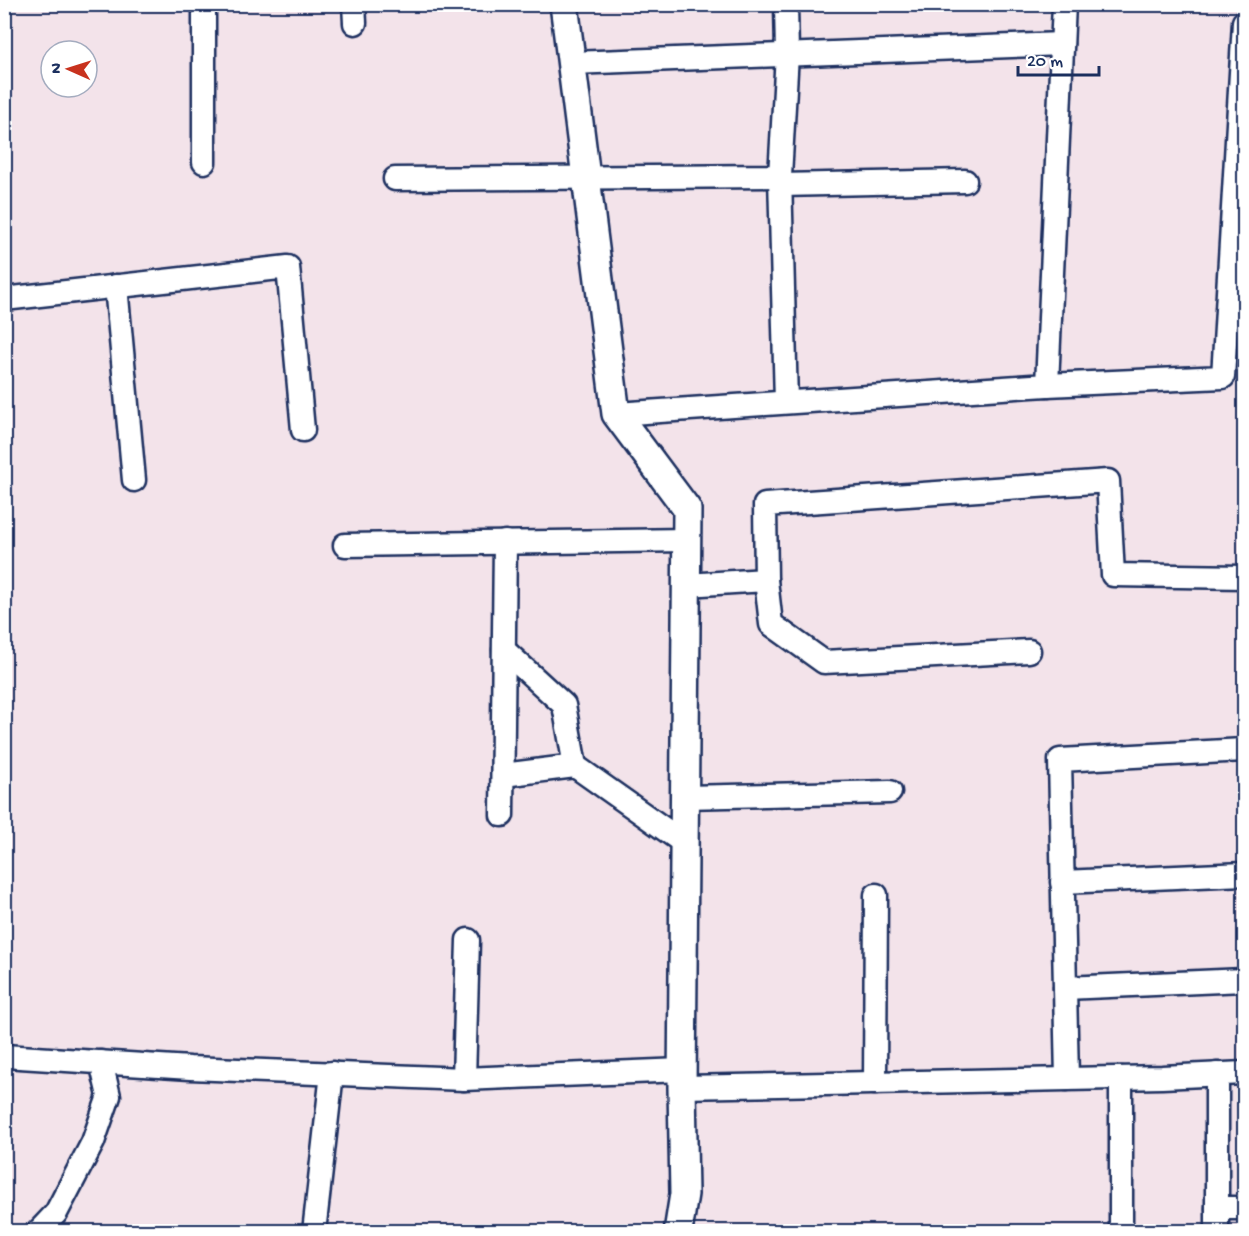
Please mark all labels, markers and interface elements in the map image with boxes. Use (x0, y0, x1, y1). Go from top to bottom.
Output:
north arrow (39, 39, 99, 99)
scale bar (1018, 39, 1099, 77)
text: 20 m (1027, 52, 1063, 73)
text: N (48, 62, 67, 74)

